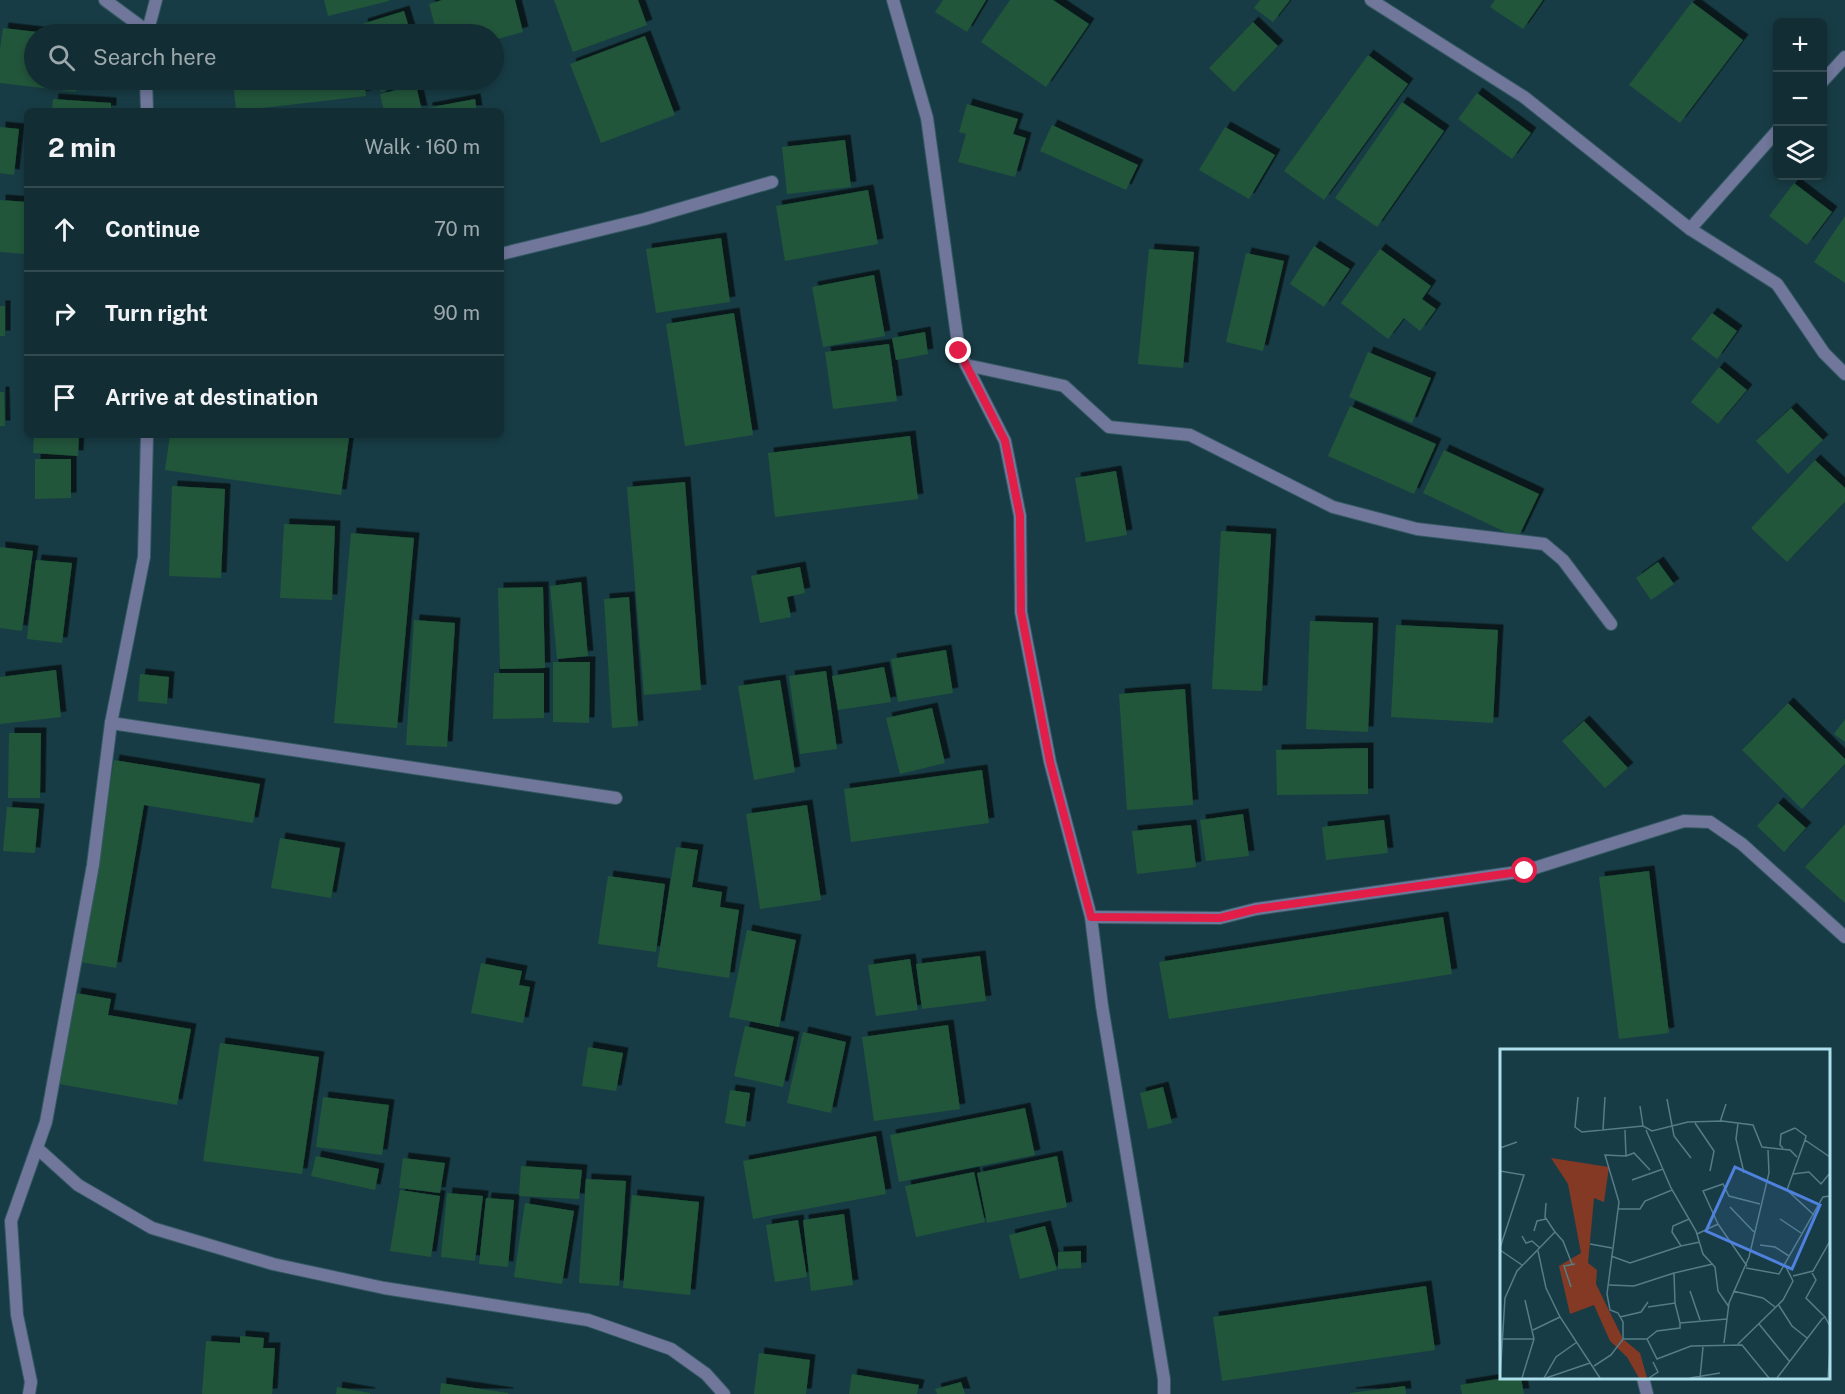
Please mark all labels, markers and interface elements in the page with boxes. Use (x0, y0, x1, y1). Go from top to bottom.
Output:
map controls (1773, 18, 1827, 180)
button: + (1773, 18, 1827, 72)
search box (24, 24, 504, 90)
icon: search (45, 41, 78, 74)
text: Search here (93, 44, 217, 70)
button: − (1773, 72, 1827, 126)
button: layers (1773, 126, 1827, 180)
text: 2 min (48, 132, 116, 163)
text: Walk · 160 m (365, 135, 480, 159)
icon: ahead (48, 213, 81, 246)
text: Continue (105, 216, 200, 242)
text: 70 m (434, 217, 480, 241)
icon: right (48, 297, 81, 330)
text: Turn right (105, 300, 208, 326)
text: 90 m (433, 301, 480, 325)
route end (945, 337, 971, 363)
icon: arrive (48, 381, 81, 414)
text: Arrive at destination (105, 384, 318, 410)
route start (1511, 857, 1537, 883)
inset map (1500, 1049, 1830, 1379)

